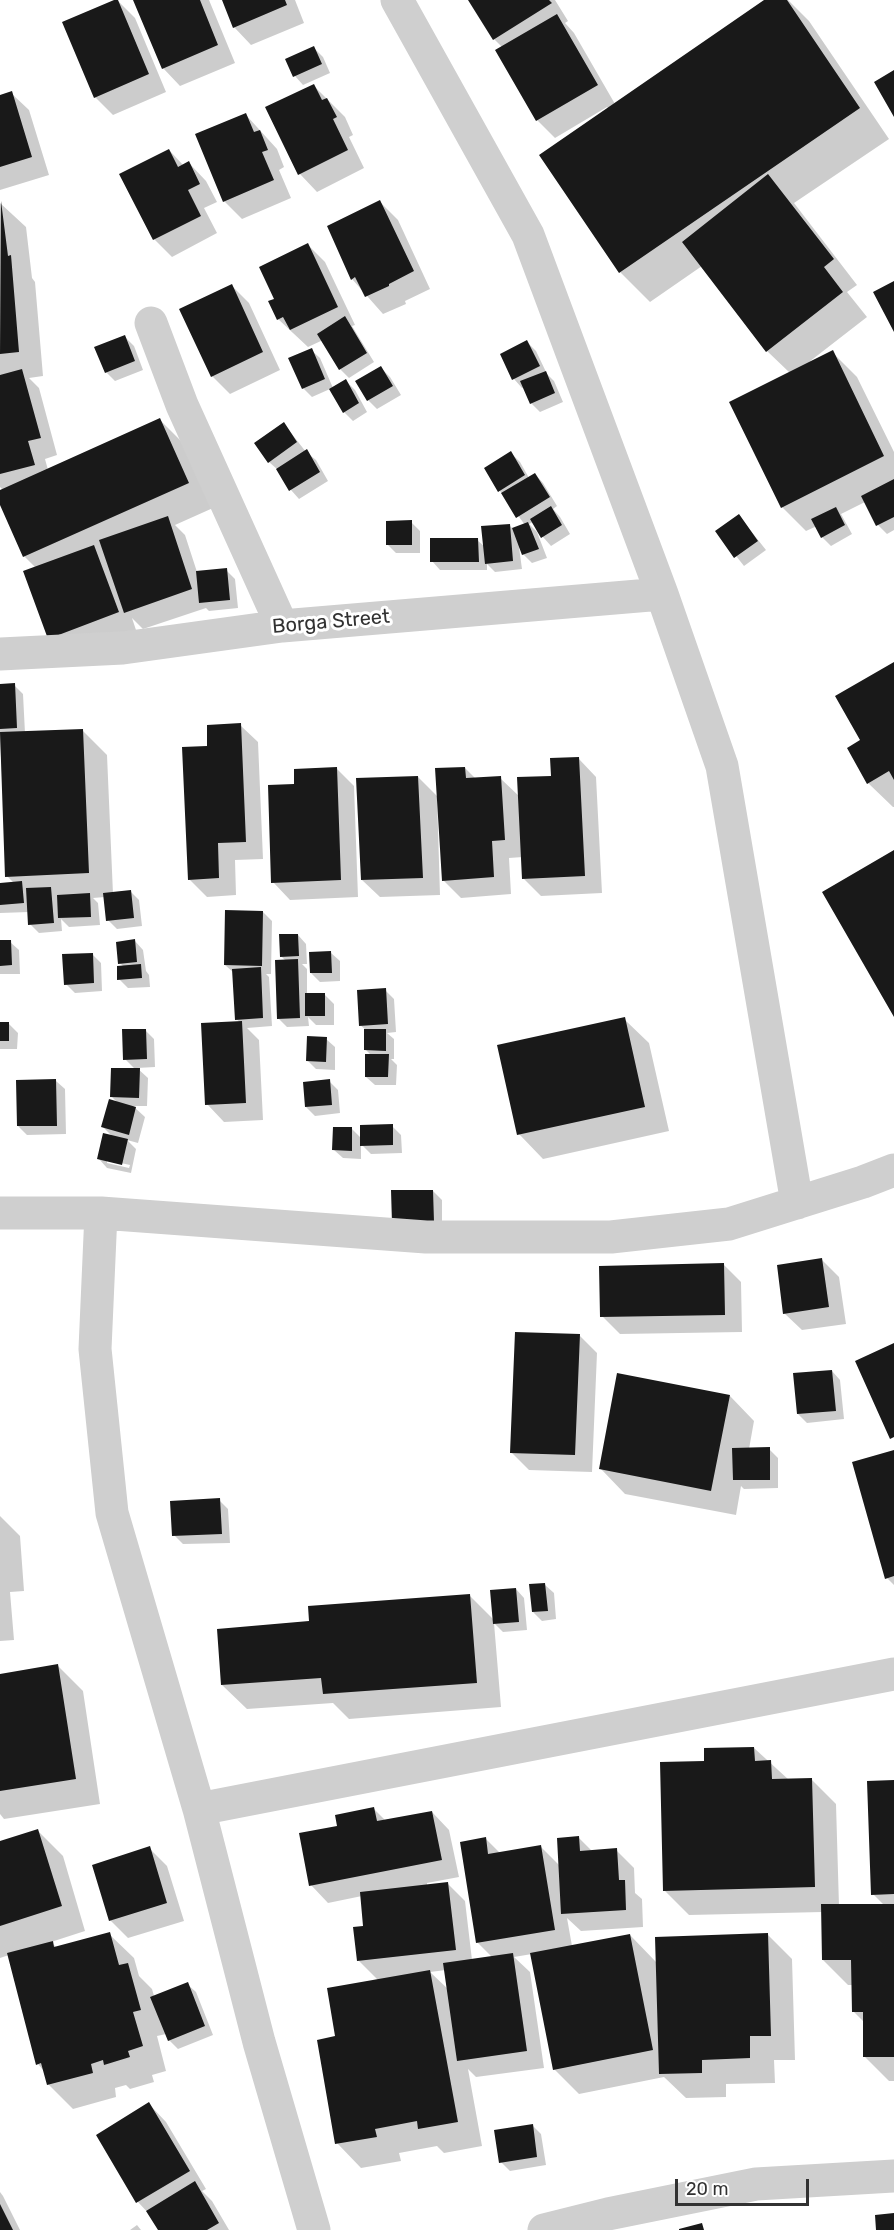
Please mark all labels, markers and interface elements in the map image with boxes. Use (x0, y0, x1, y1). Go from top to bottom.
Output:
street label: Borga Street (271, 605, 391, 639)
scale bar (678, 2167, 812, 2205)
text: 20 m (686, 2178, 728, 2200)

